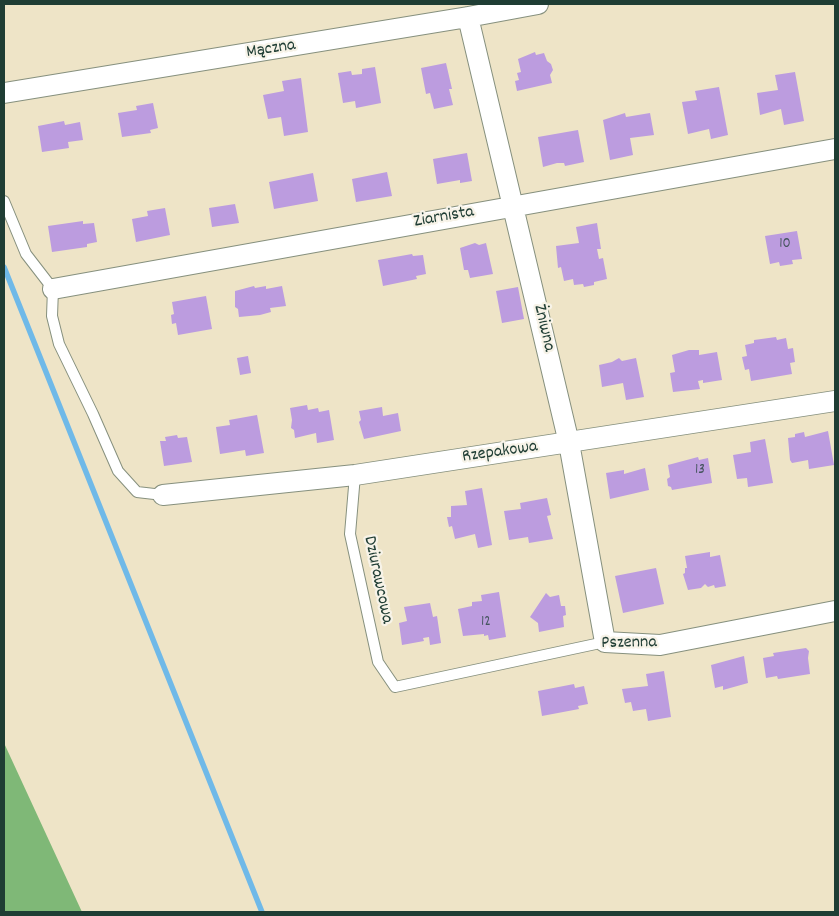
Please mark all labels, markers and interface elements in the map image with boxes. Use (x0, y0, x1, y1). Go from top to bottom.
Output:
street label: Mączna (245, 35, 297, 65)
street label: Ziarnista (412, 202, 476, 234)
house number: 10 (779, 236, 791, 254)
street label: Żniwna (527, 302, 559, 354)
street label: Rzepakowa (461, 437, 539, 469)
house number: 13 (695, 462, 705, 480)
street label: Dziurawcowa (357, 534, 397, 626)
house number: 12 (481, 614, 491, 632)
street label: Pszenna (601, 633, 657, 655)

